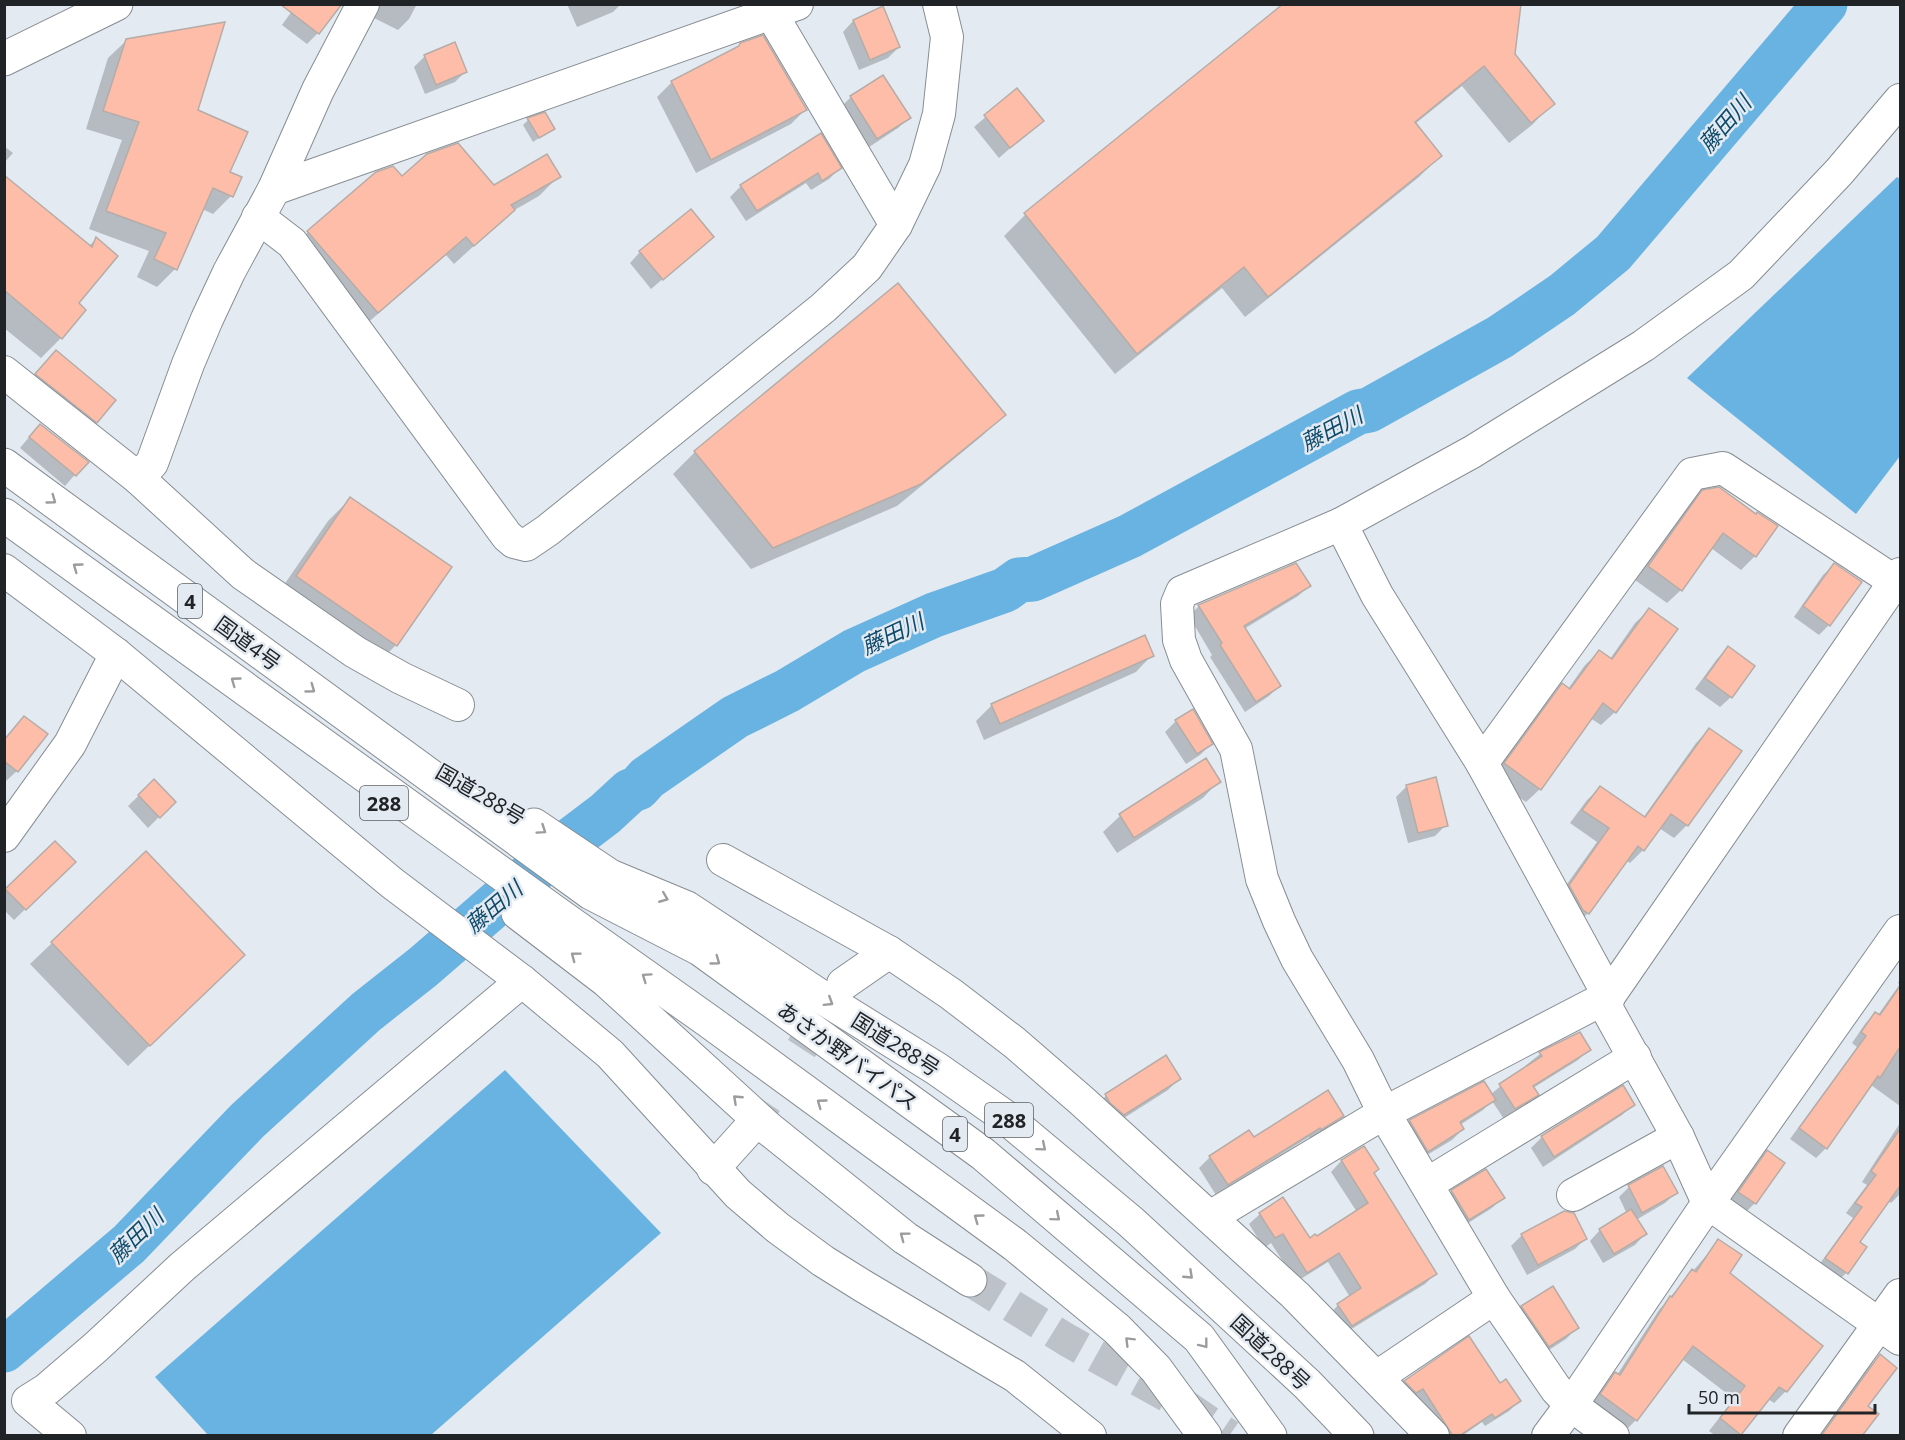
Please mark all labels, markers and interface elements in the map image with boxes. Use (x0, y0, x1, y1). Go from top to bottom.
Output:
water label: 藤田川 (1691, 87, 1758, 158)
water label: 藤田川 (1295, 398, 1369, 457)
one-way arrow (45, 492, 56, 503)
one-way arrow (72, 563, 83, 574)
road number: 4 (178, 584, 202, 618)
water label: 藤田川 (856, 605, 930, 661)
street label: 国道4号 (209, 610, 287, 676)
one-way arrow (230, 678, 241, 689)
one-way arrow (304, 682, 315, 693)
street label: 国道288号 (431, 757, 531, 831)
road number: 288 (360, 786, 408, 820)
one-way arrow (535, 823, 546, 834)
water label: 藤田川 (458, 872, 529, 939)
one-way arrow (658, 891, 669, 903)
one-way arrow (571, 953, 582, 964)
one-way arrow (710, 954, 721, 965)
one-way arrow (641, 973, 652, 984)
one-way arrow (823, 994, 833, 1006)
street label: あさか野バイパス (772, 995, 924, 1117)
street label: 国道288号 (847, 1006, 945, 1082)
one-way arrow (733, 1095, 744, 1106)
one-way arrow (816, 1100, 827, 1111)
road number: 288 (985, 1103, 1033, 1137)
road number: 4 (943, 1117, 967, 1151)
one-way arrow (1035, 1140, 1046, 1151)
water label: 藤田川 (101, 1200, 171, 1269)
one-way arrow (1049, 1209, 1060, 1220)
one-way arrow (974, 1214, 985, 1225)
one-way arrow (899, 1232, 910, 1243)
one-way arrow (1182, 1268, 1192, 1279)
street label: 国道288号 (1225, 1308, 1317, 1396)
one-way arrow (1125, 1338, 1136, 1348)
one-way arrow (1196, 1338, 1207, 1349)
scale bar (1689, 1377, 1875, 1415)
text: 50 m (1698, 1385, 1740, 1409)

